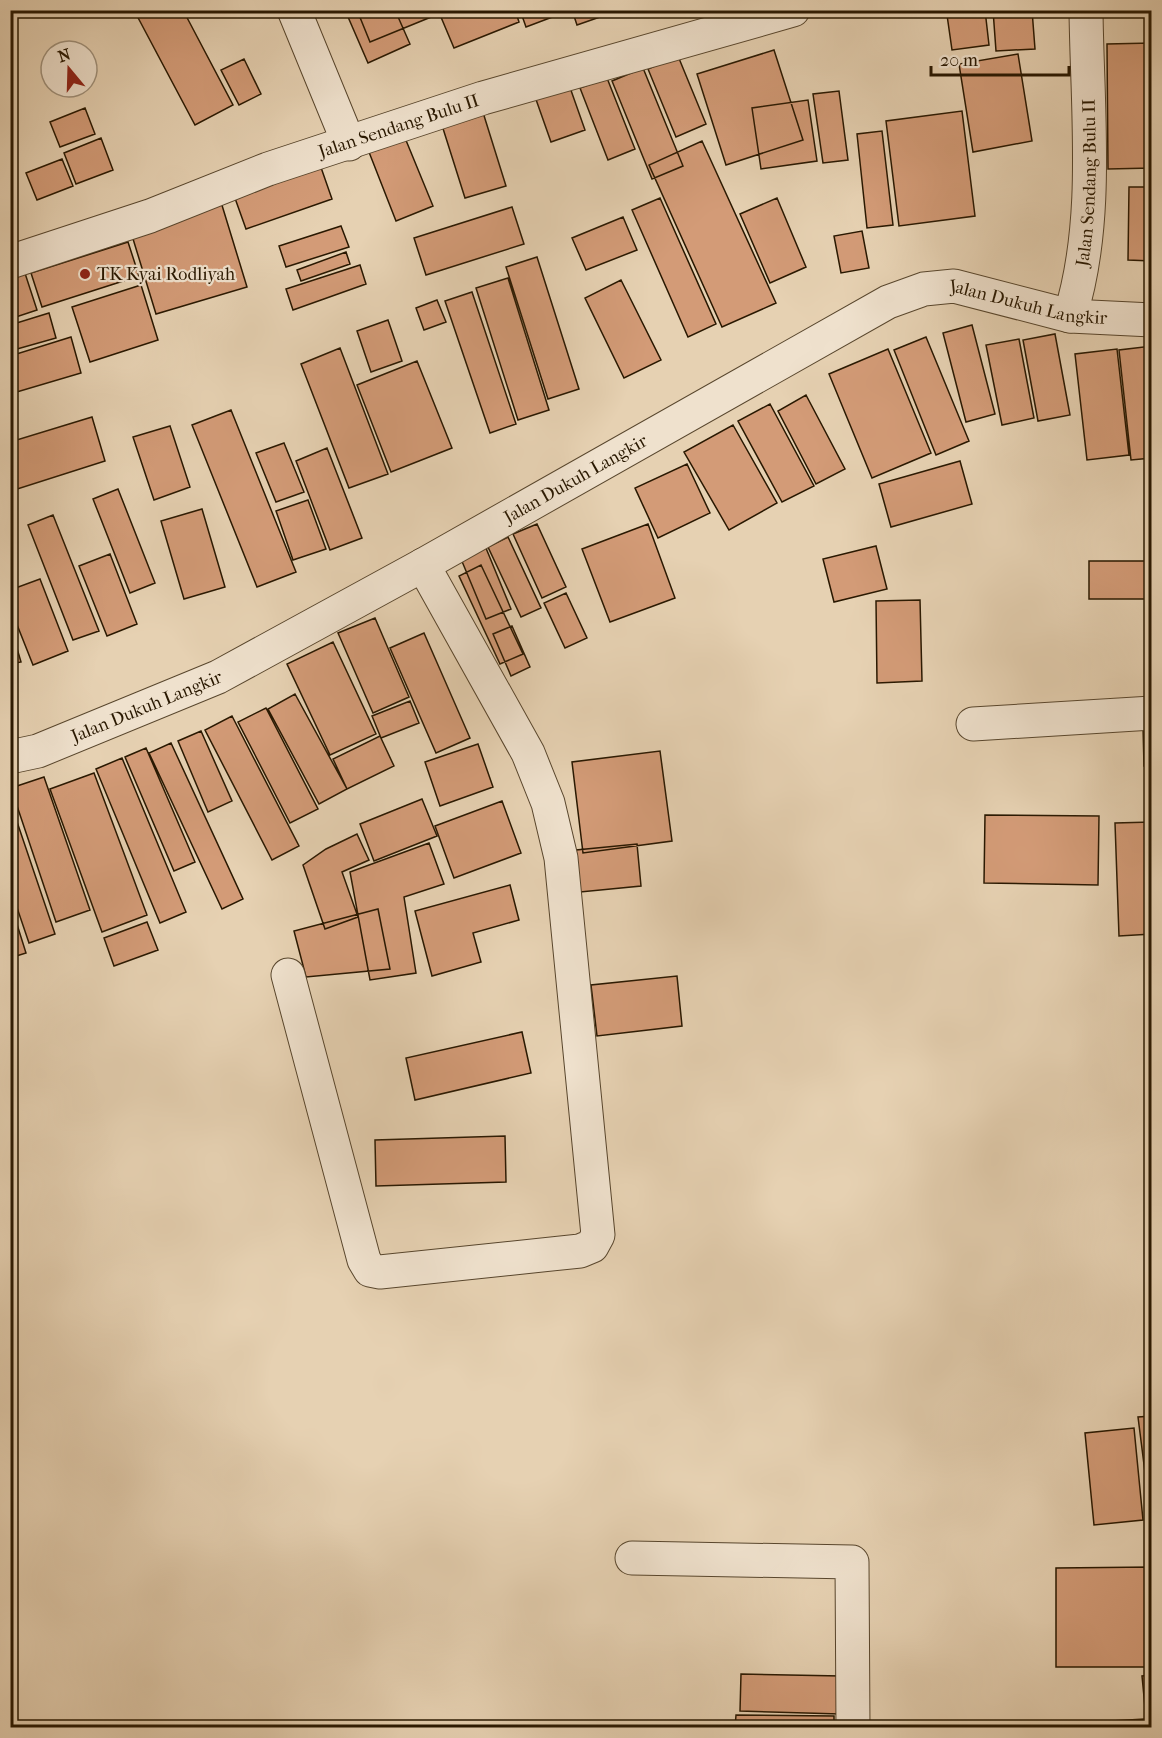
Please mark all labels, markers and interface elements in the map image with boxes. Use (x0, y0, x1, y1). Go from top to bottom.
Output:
north arrow (39, 39, 99, 99)
scale bar (931, 39, 1069, 77)
text: N (55, 44, 74, 66)
text: 20 m (940, 50, 978, 71)
street label: Jalan Sendang Bulu II (314, 90, 482, 163)
street label: Jalan Sendang Bulu II (1071, 99, 1100, 270)
place label: TK Kyai Rodliyah (97, 264, 235, 285)
marker: TK Kyai Rodliyah (78, 267, 92, 281)
street label: Jalan Dukuh Langkir (947, 275, 1108, 328)
street label: Jalan Dukuh Langkir (498, 430, 651, 529)
street label: Jalan Dukuh Langkir (66, 666, 225, 748)

